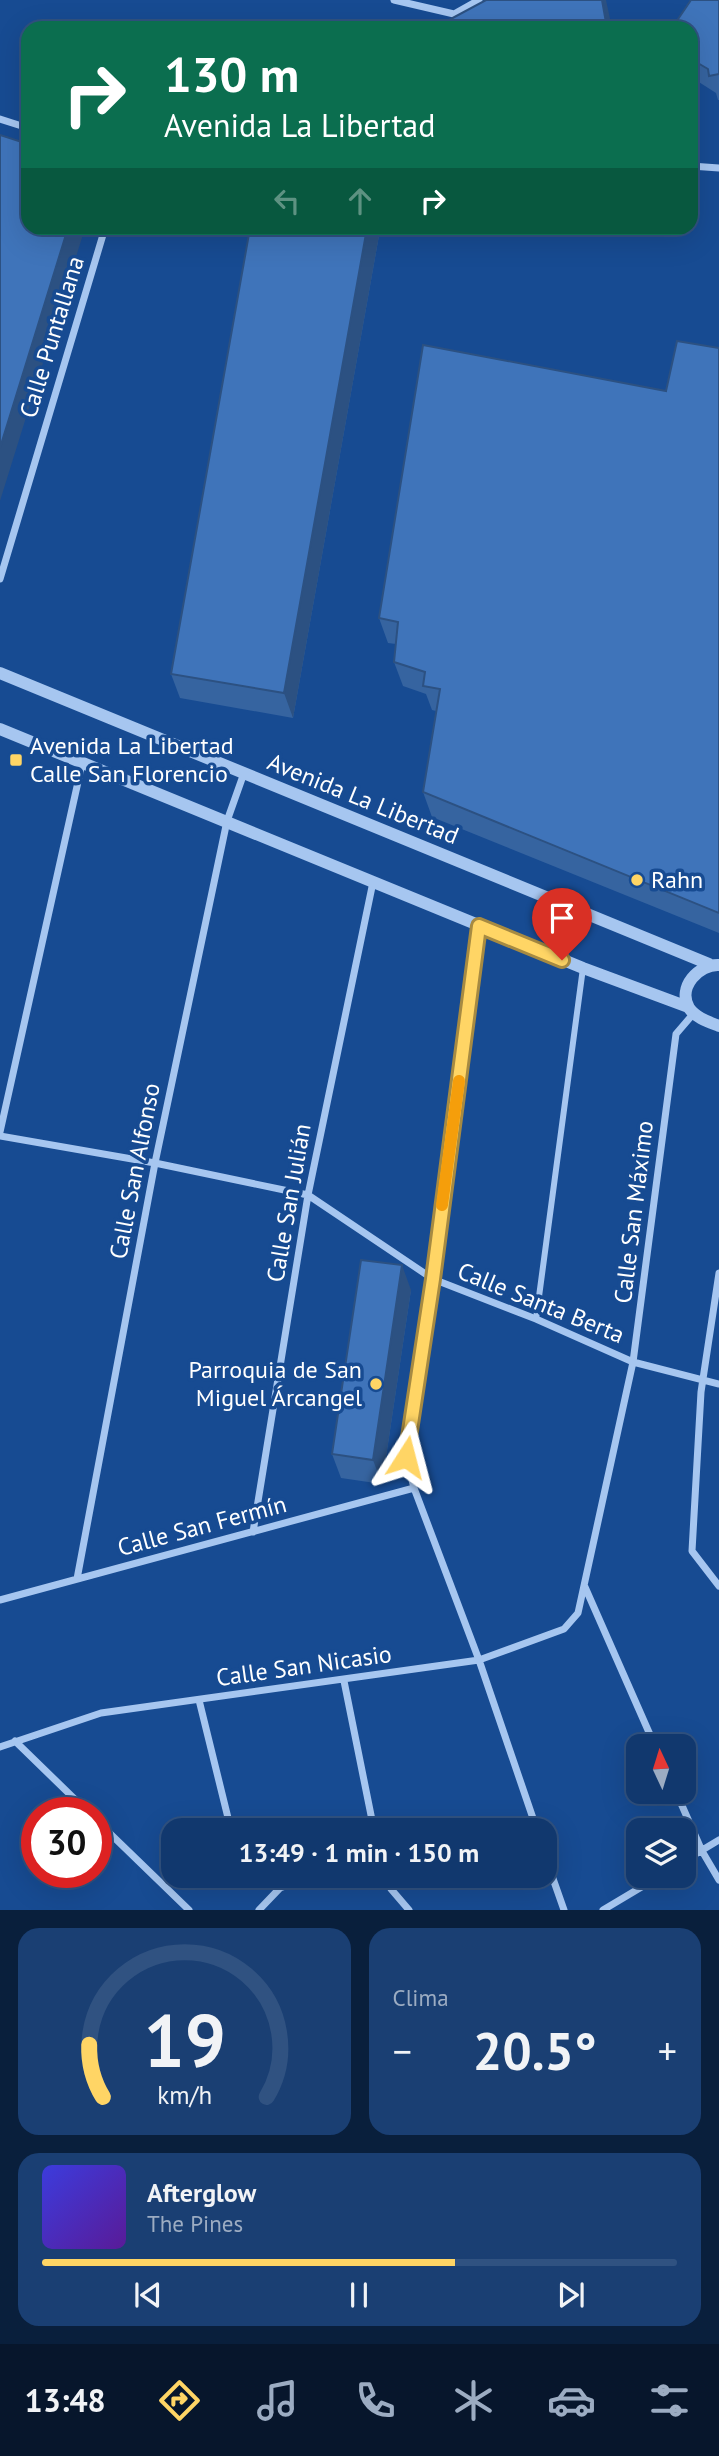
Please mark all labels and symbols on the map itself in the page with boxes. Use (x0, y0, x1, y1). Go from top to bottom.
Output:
street label: Calle Puntallana (12, 252, 91, 421)
place label: Avenida La Libertad Calle San Florencio (30, 730, 234, 789)
street label: Avenida La Libertad (263, 746, 463, 851)
marker: Avenida La Libertad Calle San Florencio (8, 752, 24, 768)
place label: Rahn (651, 864, 703, 895)
marker: Rahn (629, 872, 645, 888)
pin (532, 888, 592, 960)
street label: Calle San Alfonso (102, 1080, 167, 1262)
street label: Calle San Máximo (607, 1119, 660, 1305)
street label: Calle San Julián (259, 1121, 318, 1285)
street label: Calle Santa Berta (453, 1255, 629, 1350)
place label: Parroquia de San Miguel Árcangel (188, 1354, 362, 1413)
marker: Parroquia de San Miguel Árcangel (368, 1376, 384, 1392)
position arrow (369, 1420, 443, 1494)
street label: Calle San Fermín (114, 1488, 290, 1563)
street label: Calle San Nicasio (214, 1638, 394, 1693)
north arrow (626, 1734, 696, 1804)
speed limit sign: 30 (21, 1797, 112, 1888)

